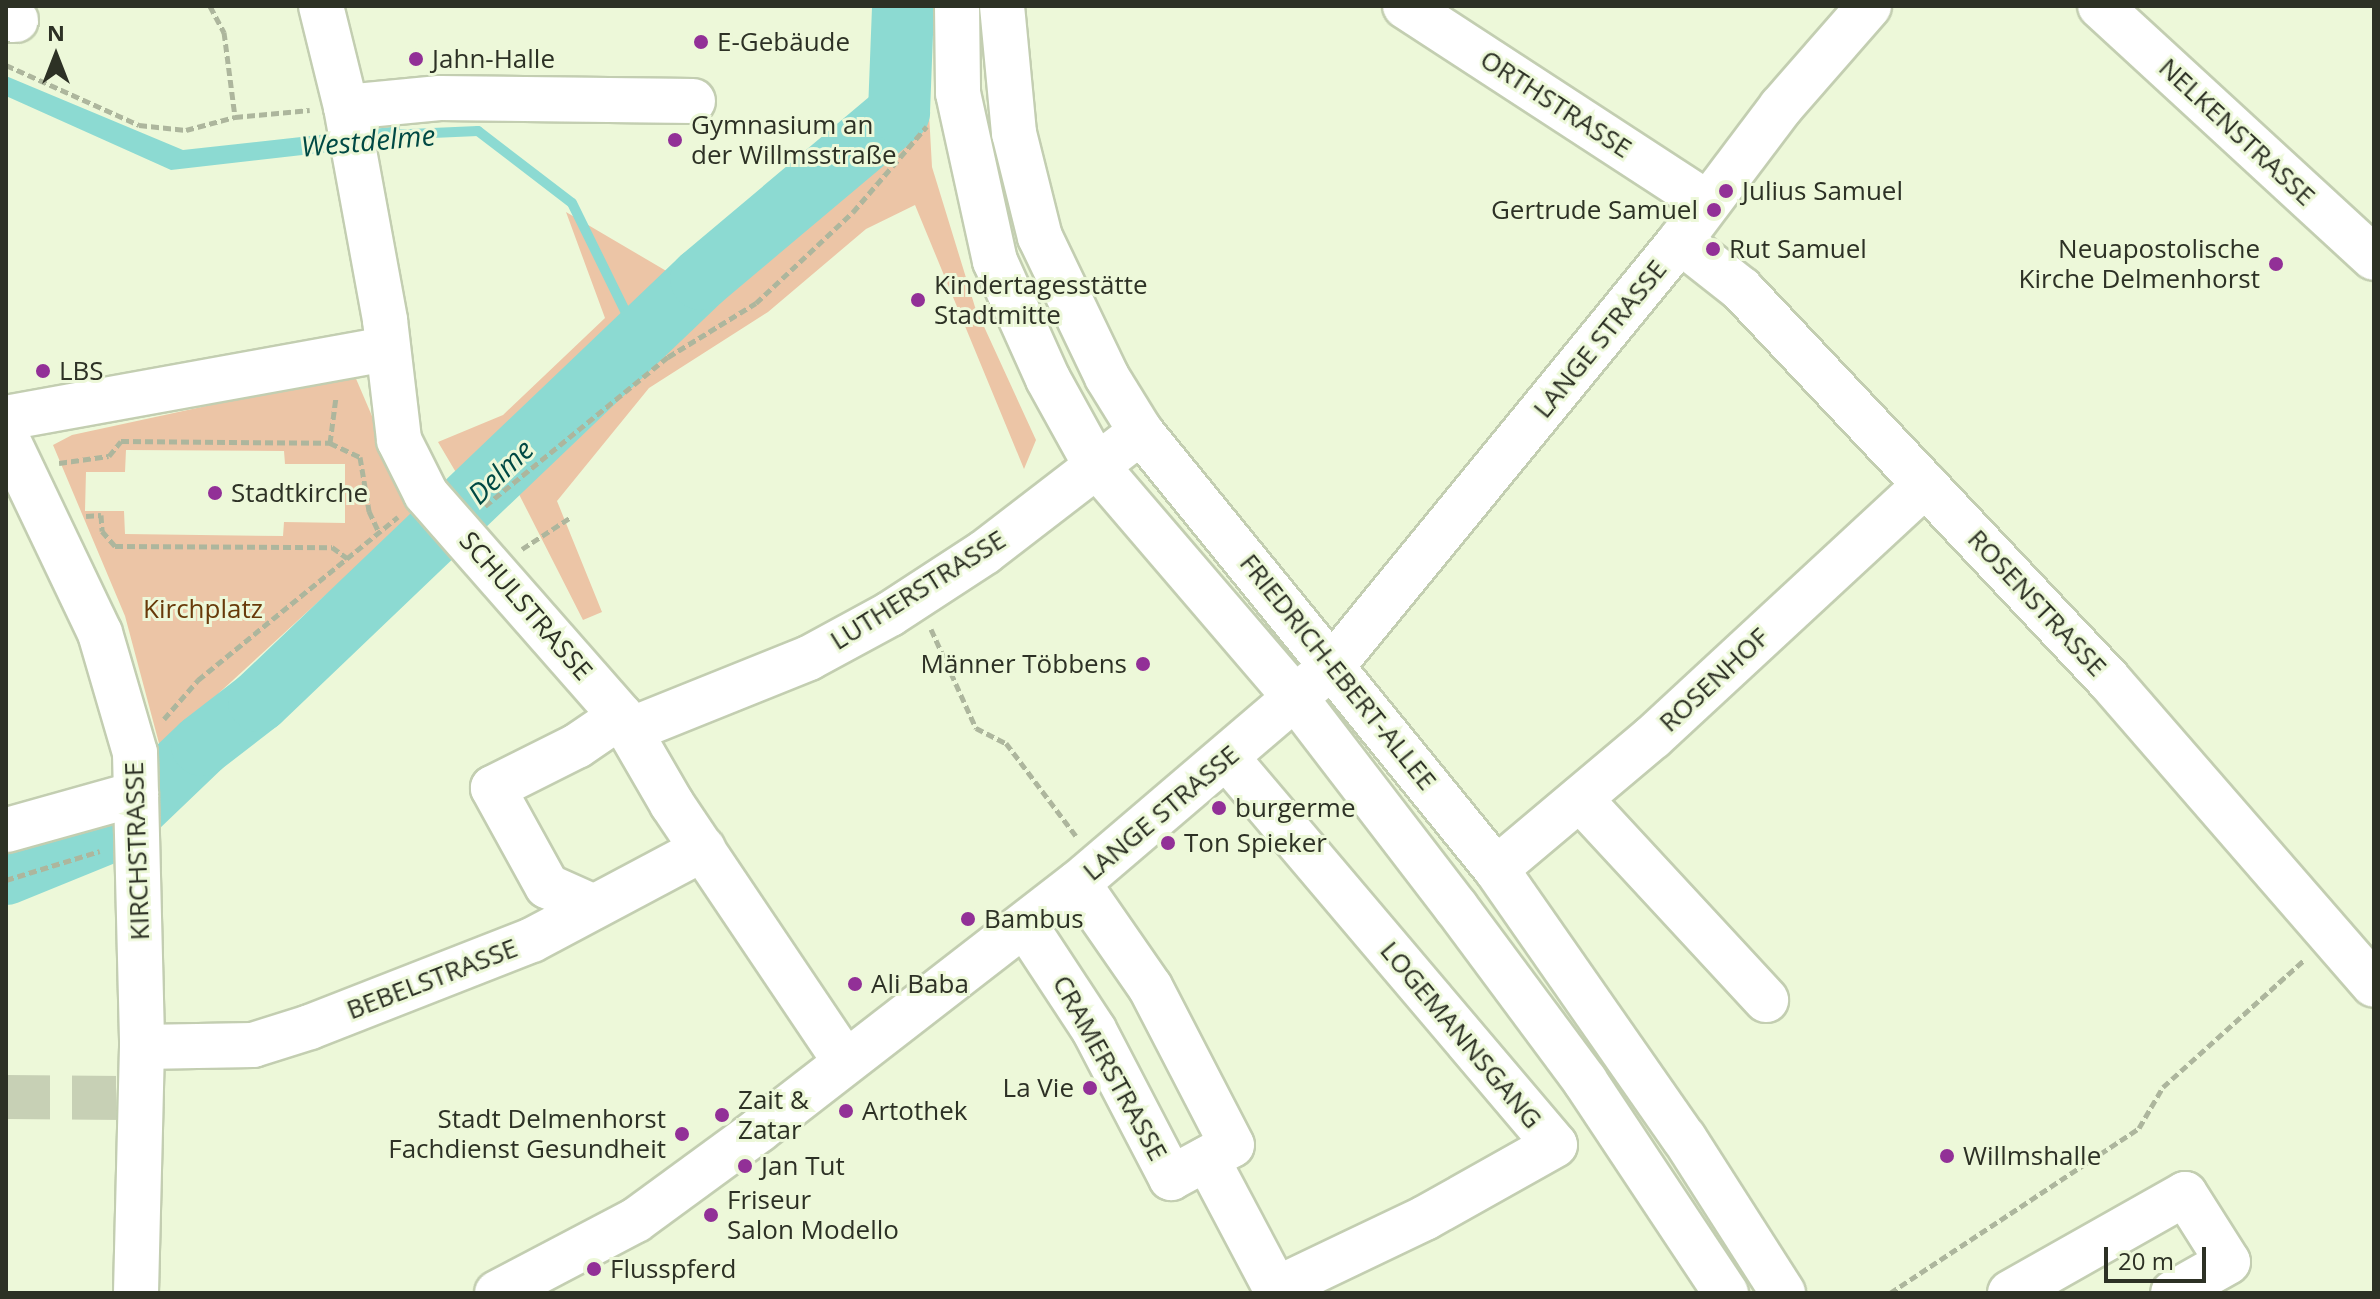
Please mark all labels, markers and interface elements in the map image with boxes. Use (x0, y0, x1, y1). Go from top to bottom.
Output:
north arrow (16, 16, 96, 96)
text: N (47, 17, 65, 47)
place label: E-Gebäude (717, 26, 850, 58)
marker: E-Gebäude (692, 33, 710, 51)
place label: Jahn-Halle (432, 43, 555, 75)
street label: ORTHSTRASSE (1475, 44, 1637, 164)
marker: Jahn-Halle (407, 50, 425, 68)
street label: NELKENSTRASSE (2153, 52, 2321, 212)
place label: Gymnasium an der Willmsstraße (691, 109, 897, 170)
water label: Westdelme (299, 117, 437, 163)
marker: Gymnasium an der Willmsstraße (666, 131, 684, 149)
place label: Julius Samuel (1742, 175, 1903, 207)
marker: Julius Samuel (1717, 182, 1735, 200)
place label: Gertrude Samuel (1491, 194, 1698, 226)
marker: Gertrude Samuel (1705, 201, 1723, 219)
place label: Rut Samuel (1729, 233, 1867, 265)
place label: Neuapostolische Kirche Delmenhorst (2019, 233, 2260, 294)
marker: Rut Samuel (1704, 240, 1722, 258)
street label: LANGE STRASSE (1527, 254, 1673, 424)
marker: Neuapostolische Kirche Delmenhorst (2267, 255, 2285, 273)
place label: Kindertagesstätte Stadtmitte (934, 269, 1148, 330)
marker: Kindertagesstätte Stadtmitte (909, 291, 927, 309)
place label: LBS (59, 355, 104, 387)
marker: LBS (34, 362, 52, 380)
water label: Delme (460, 432, 540, 510)
place label: Stadtkirche (231, 477, 368, 509)
marker: Stadtkirche (206, 484, 224, 502)
street label: ROSENSTRASSE (1961, 523, 2113, 683)
street label: LUTHERSTRASSE (825, 524, 1011, 656)
street label: SCHULSTRASSE (453, 525, 599, 687)
street label: FRIEDRICH-EBERT-ALLEE (1233, 548, 1443, 796)
park label: Kirchplatz (143, 593, 263, 625)
street label: ROSENHOF (1653, 622, 1775, 738)
place label: Männer Többens (921, 648, 1127, 680)
marker: Männer Többens (1134, 655, 1152, 673)
street label: LANGE STRASSE (1077, 739, 1245, 887)
street label: KIRCHSTRASSE (118, 761, 156, 941)
place label: burgerme (1235, 792, 1355, 824)
marker: burgerme (1210, 799, 1228, 817)
place label: Ton Spieker (1184, 827, 1327, 859)
marker: Ton Spieker (1159, 834, 1177, 852)
place label: Bambus (984, 903, 1084, 935)
marker: Bambus (959, 910, 977, 928)
street label: BEBELSTRASSE (342, 932, 522, 1026)
street label: LOGEMANNSGANG (1374, 935, 1548, 1135)
place label: Ali Baba (871, 968, 969, 1000)
street label: CRAMERSTRASSE (1046, 970, 1174, 1166)
marker: Ali Baba (846, 975, 864, 993)
place label: La Vie (1003, 1072, 1074, 1104)
marker: La Vie (1081, 1079, 1099, 1097)
place label: Zait & Zatar (738, 1084, 809, 1146)
place label: Artothek (862, 1095, 967, 1127)
marker: Artothek (837, 1102, 855, 1120)
place label: Stadt Delmenhorst Fachdienst Gesundheit (388, 1103, 666, 1164)
marker: Zait & Zatar (713, 1106, 731, 1124)
marker: Stadt Delmenhorst Fachdienst Gesundheit (673, 1125, 691, 1143)
place label: Willmshalle (1963, 1140, 2101, 1172)
marker: Willmshalle (1938, 1147, 1956, 1165)
place label: Jan Tut (761, 1150, 845, 1182)
marker: Jan Tut (736, 1157, 754, 1175)
place label: Friseur Salon Modello (727, 1184, 899, 1246)
marker: Friseur Salon Modello (702, 1206, 720, 1224)
scale bar (2108, 1231, 2210, 1281)
text: 20 m (2118, 1244, 2174, 1277)
place label: Flusspferd (610, 1253, 736, 1285)
marker: Flusspferd (585, 1260, 603, 1278)

